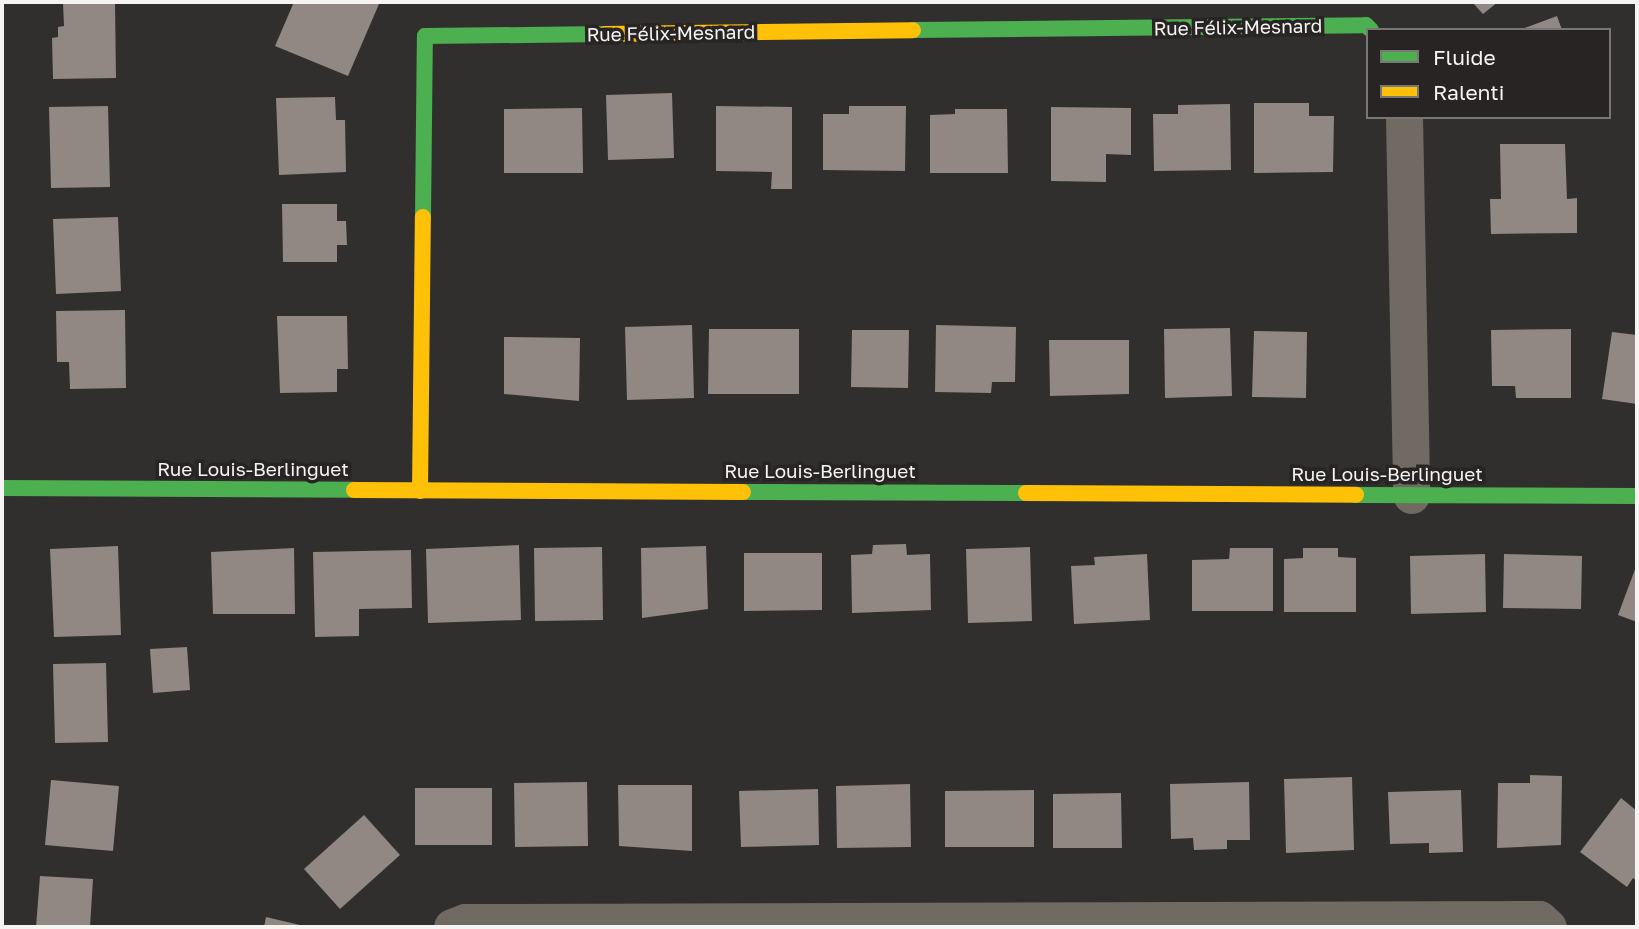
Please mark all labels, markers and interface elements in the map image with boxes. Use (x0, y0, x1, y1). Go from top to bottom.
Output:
street label: Rue Félix-Mesnard (1153, 14, 1323, 40)
street label: Rue Félix-Mesnard (586, 20, 756, 46)
legend (1366, 28, 1611, 119)
text: Fluide (1433, 44, 1496, 70)
text: Ralenti (1433, 79, 1504, 105)
street label: Rue Louis-Berlinguet (157, 458, 349, 480)
street label: Rue Louis-Berlinguet (724, 460, 916, 482)
street label: Rue Louis-Berlinguet (1291, 463, 1483, 485)

